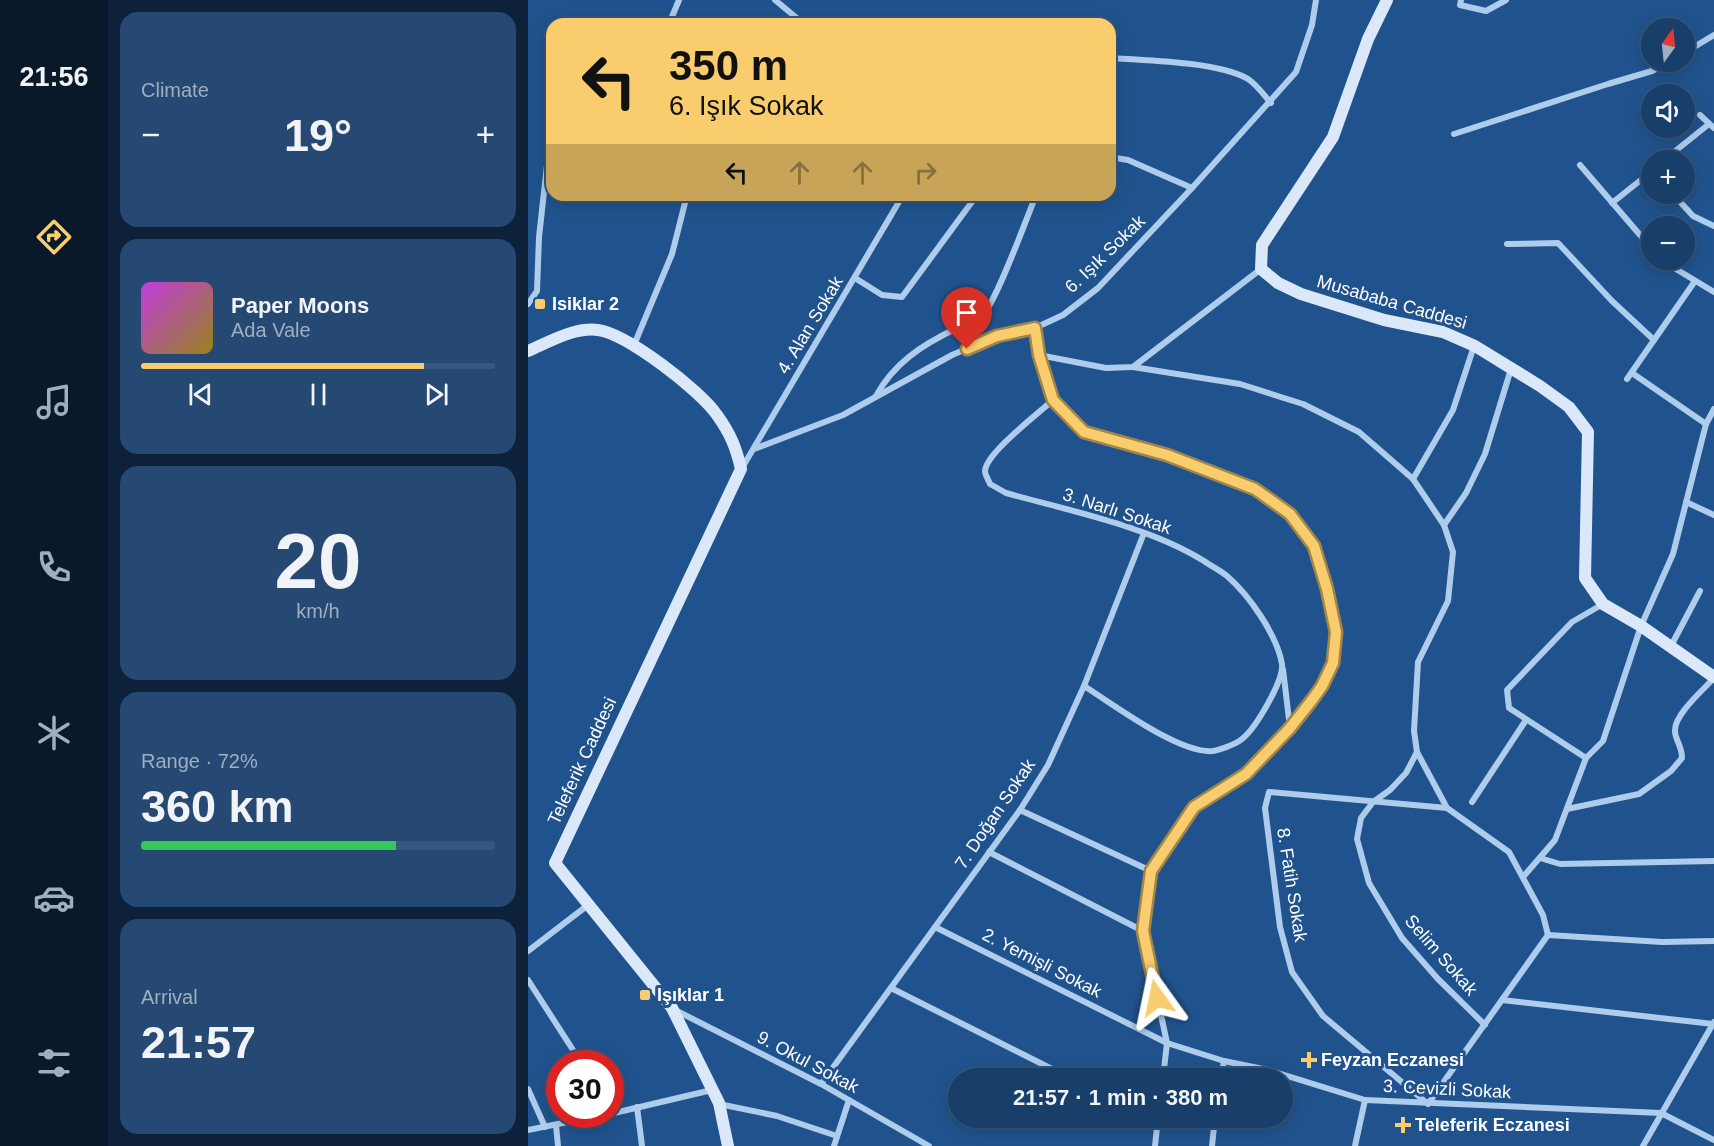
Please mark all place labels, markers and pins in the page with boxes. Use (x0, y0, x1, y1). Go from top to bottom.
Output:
pin (941, 287, 992, 349)
place label: Isiklar 2 (552, 294, 619, 314)
marker: Isiklar 2 (533, 297, 547, 311)
place label: Işıklar 1 (657, 985, 724, 1005)
marker: Işıklar 1 (638, 988, 652, 1002)
place label: Feyzan Eczanesi (1321, 1050, 1464, 1070)
marker: Feyzan Eczanesi (1302, 1053, 1316, 1067)
place label: Teleferik Eczanesi (1415, 1115, 1570, 1135)
marker: Teleferik Eczanesi (1396, 1118, 1410, 1132)

